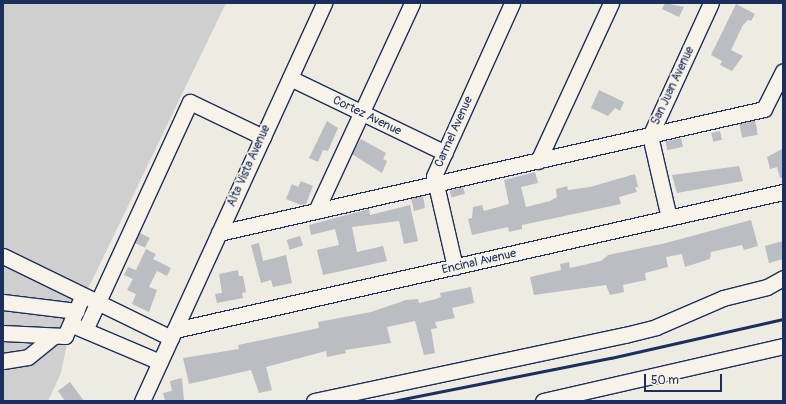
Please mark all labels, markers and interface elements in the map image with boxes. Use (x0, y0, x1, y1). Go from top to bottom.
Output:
street label: San Juan Avenue (649, 44, 697, 128)
street label: Cortez Avenue (330, 93, 404, 139)
street label: Carmel Avenue (432, 94, 476, 170)
street label: Alta Vista Avenue (224, 123, 274, 209)
street label: Encinal Avenue (440, 246, 518, 278)
scale bar (646, 366, 724, 392)
text: 50 m (651, 373, 679, 388)

